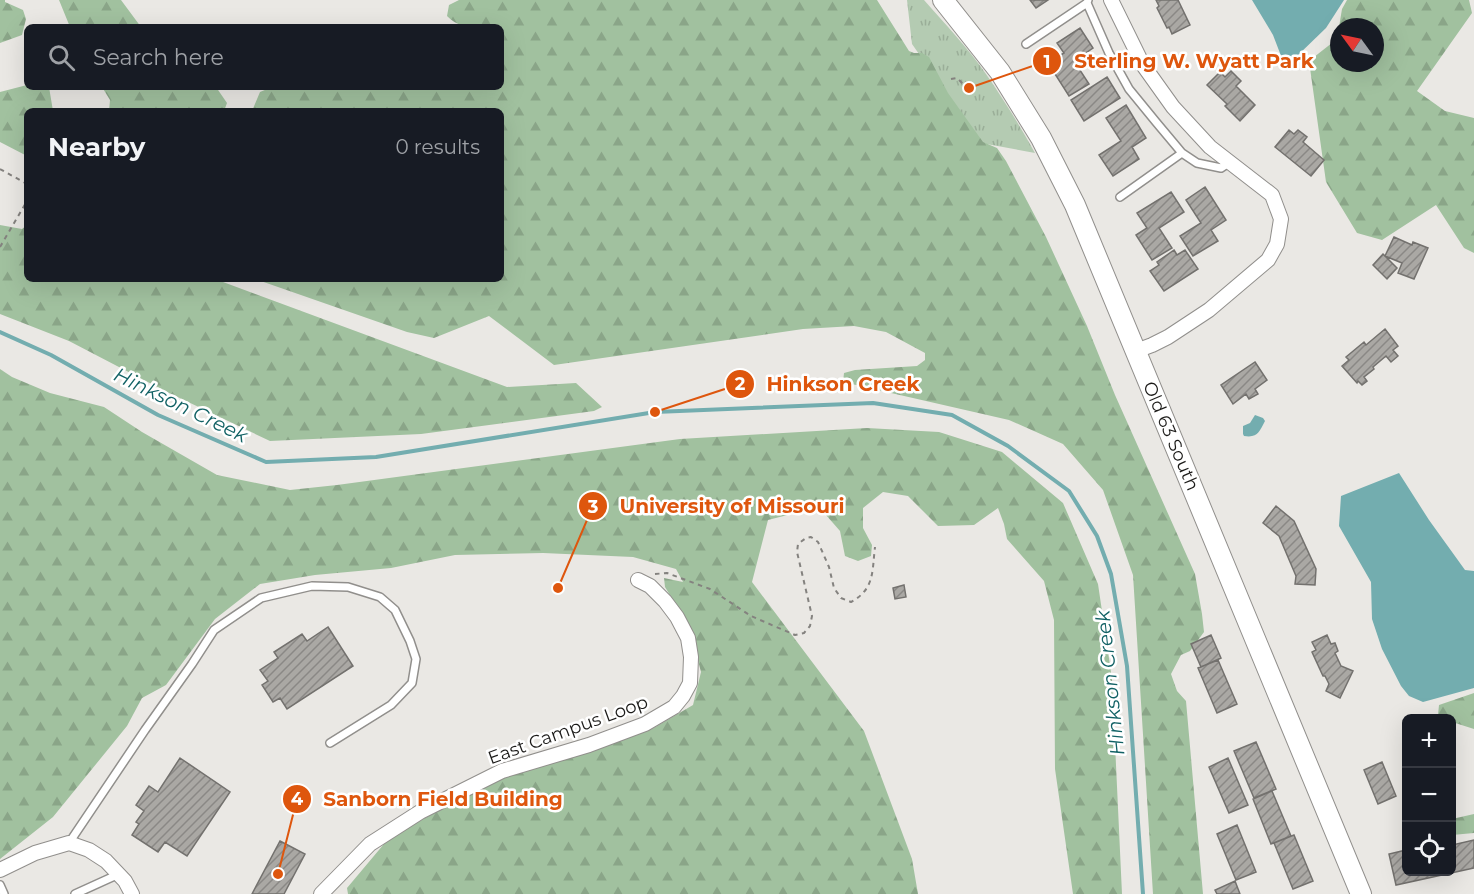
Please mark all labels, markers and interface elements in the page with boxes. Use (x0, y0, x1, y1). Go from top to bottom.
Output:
north arrow (1330, 18, 1384, 72)
search box (24, 24, 504, 90)
icon: search (45, 41, 78, 74)
callout: Sterling W. Wyatt Park (1032, 42, 1325, 80)
text: Search here (93, 44, 224, 71)
text: Sterling W. Wyatt Park (1074, 49, 1315, 73)
text: 1 (1043, 51, 1051, 73)
text: Nearby (48, 131, 145, 163)
text: 0 results (395, 135, 480, 159)
water label: Hinkson Creek (110, 362, 253, 448)
callout: Hinkson Creek (725, 365, 932, 403)
text: Hinkson Creek (766, 372, 920, 396)
text: 2 (735, 373, 746, 395)
street label: Old 63 South (1138, 378, 1204, 494)
callout: University of Missouri (578, 487, 857, 525)
text: University of Missouri (619, 494, 845, 518)
text: 3 (587, 496, 599, 518)
water label: Hinkson Creek (1090, 608, 1130, 757)
street label: East Campus Loop (485, 691, 651, 769)
map controls (1402, 714, 1456, 876)
button: + (1402, 714, 1456, 768)
button: − (1402, 768, 1456, 822)
callout: Sanborn Field Building (282, 780, 575, 818)
text: Sanborn Field Building (323, 787, 563, 811)
text: 4 (291, 788, 304, 810)
button: locate (1402, 822, 1456, 876)

